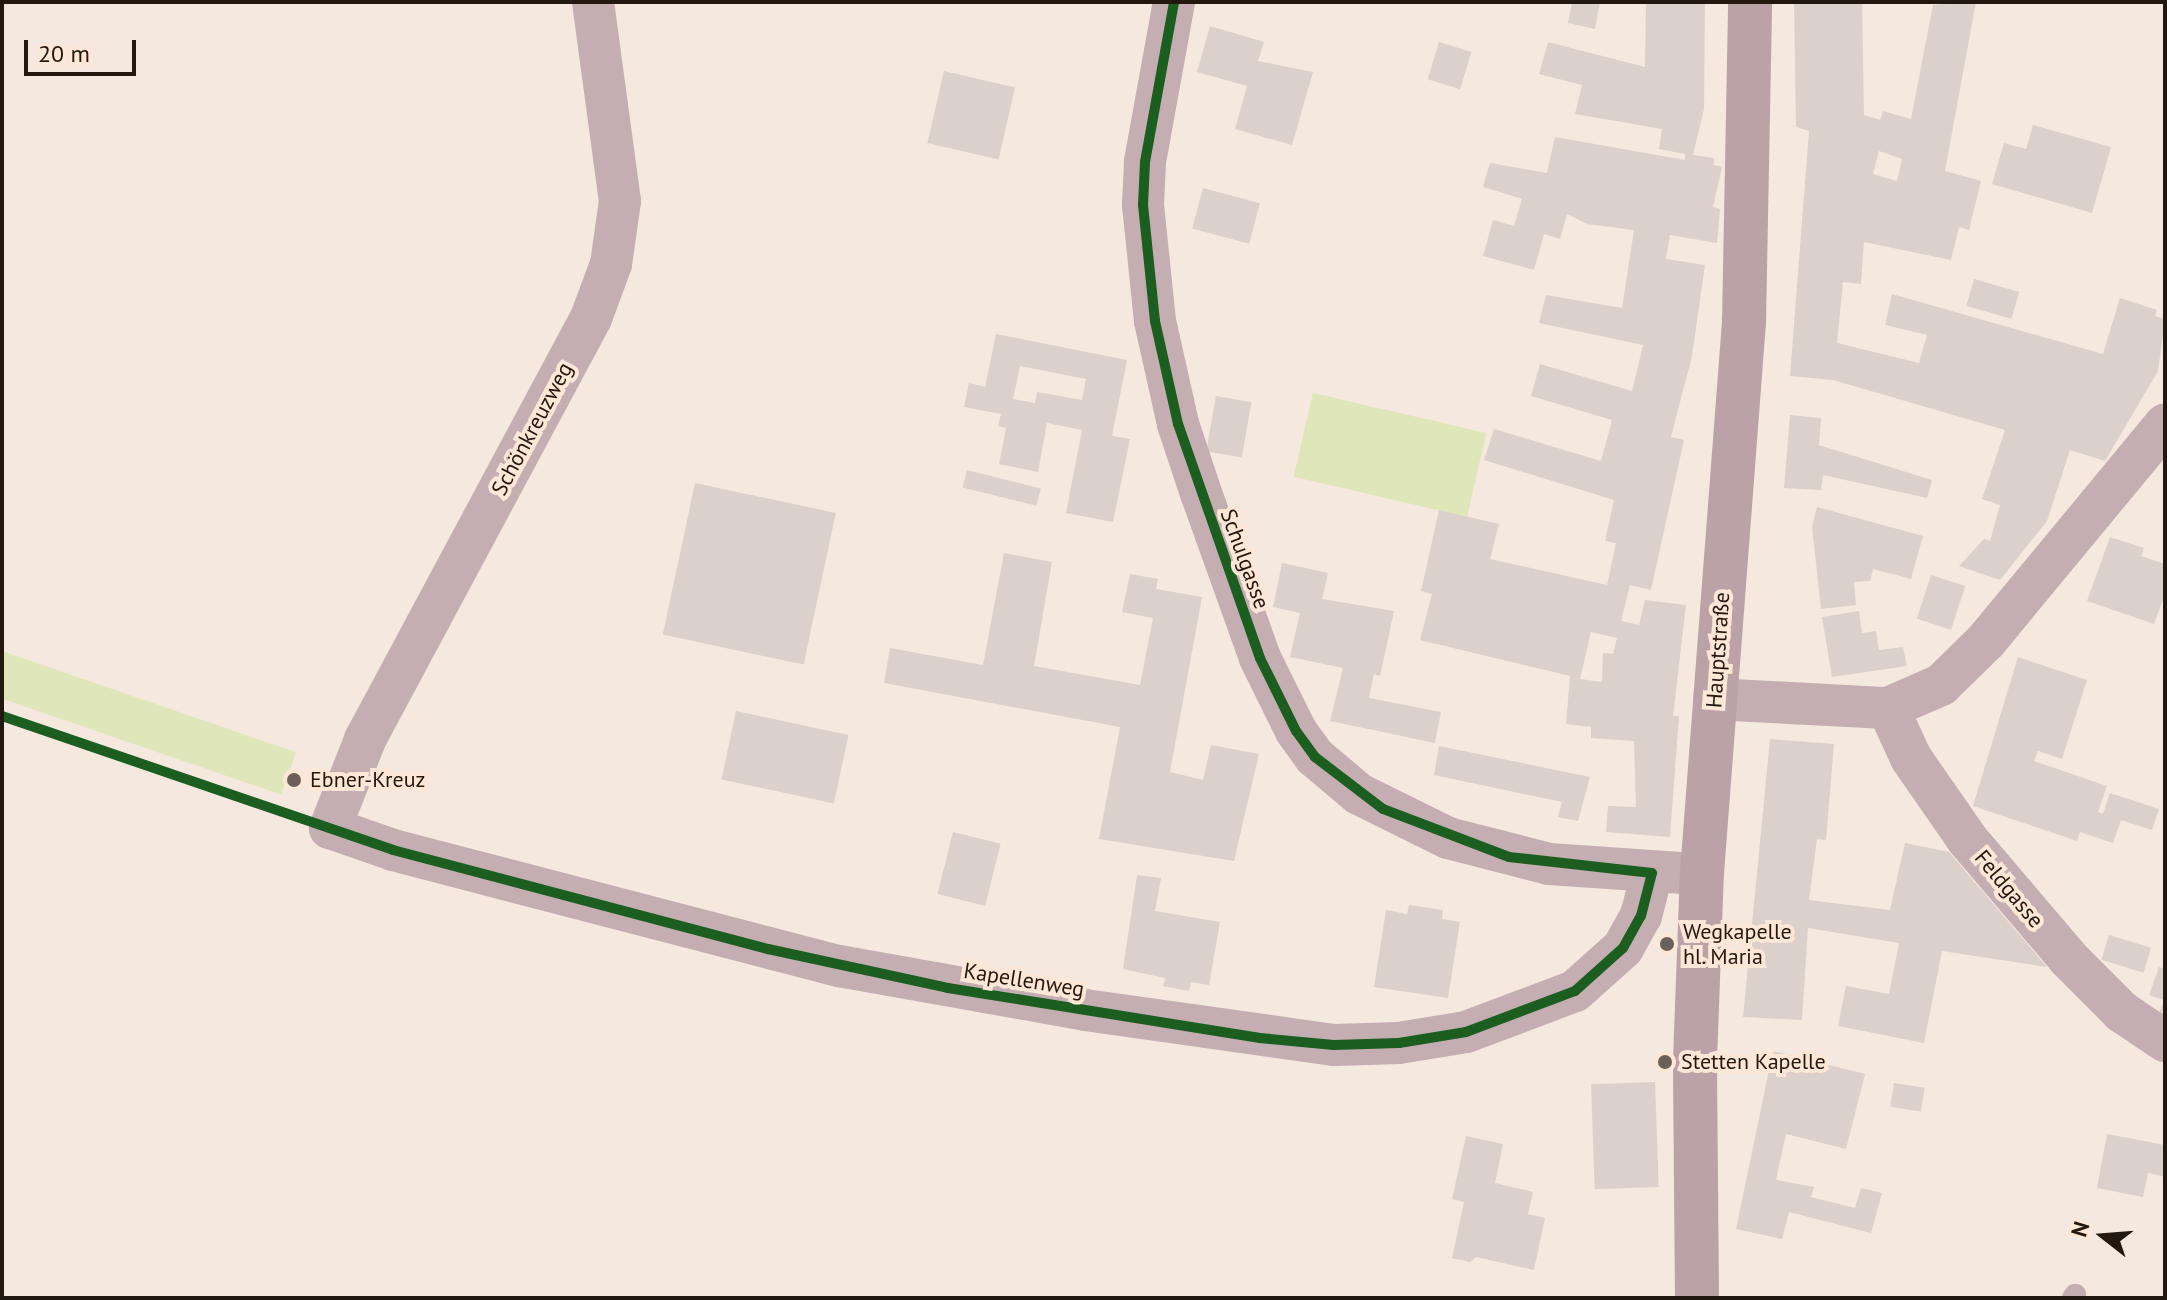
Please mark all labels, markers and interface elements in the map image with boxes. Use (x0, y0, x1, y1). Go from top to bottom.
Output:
scale bar (28, 24, 140, 74)
text: 20 m (38, 38, 90, 69)
street label: Schönkreuzweg (486, 358, 578, 500)
street label: Schulgasse (1215, 505, 1275, 613)
street label: Hauptstraße (1701, 591, 1735, 709)
place label: Ebner-Kreuz (310, 767, 425, 793)
marker: Ebner-Kreuz (285, 771, 303, 789)
street label: Feldgasse (1969, 845, 2049, 933)
place label: Wegkapelle hl. Maria (1683, 918, 1792, 970)
marker: Wegkapelle hl. Maria (1658, 935, 1676, 953)
street label: Kapellenweg (962, 957, 1086, 1003)
place label: Stetten Kapelle (1681, 1049, 1826, 1075)
marker: Stetten Kapelle (1656, 1053, 1674, 1071)
north arrow (2063, 1196, 2143, 1276)
text: N (2065, 1218, 2096, 1240)

